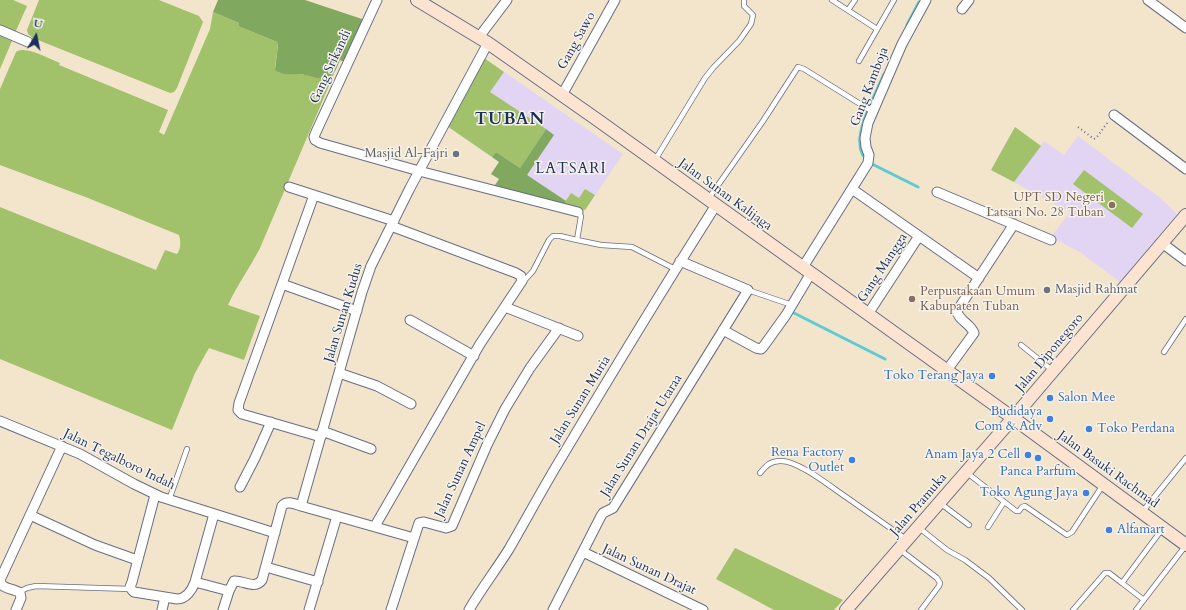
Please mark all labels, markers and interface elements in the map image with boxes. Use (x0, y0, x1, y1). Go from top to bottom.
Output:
street label: Gang Sawo (555, 9, 599, 73)
north arrow (16, 16, 56, 56)
text: U (32, 16, 44, 32)
street label: Gang Srikandi (307, 28, 355, 106)
street label: Gang Kamboja (848, 45, 892, 129)
district label: TUBAN (475, 110, 545, 130)
place label: Masjid Al-Fajri (365, 146, 448, 162)
marker: Masjid Al-Fajri (451, 149, 461, 159)
street label: Jalan Sunan Kalijaga (675, 156, 775, 234)
district label: LATSARI (535, 161, 607, 179)
place label: UPT SD Negeri Latsari No. 28 Tuban (986, 190, 1104, 221)
marker: UPT SD Negeri Latsari No. 28 Tuban (1107, 200, 1117, 210)
street label: Gang Mangga (855, 230, 911, 306)
street label: Jalan Sunan Kudus (322, 262, 366, 364)
place label: Masjid Rahmat (1055, 282, 1137, 298)
place label: Perpustakaan Umum Kabupaten Tuban (920, 284, 1035, 315)
marker: Masjid Rahmat (1042, 285, 1052, 295)
marker: Perpustakaan Umum Kabupaten Tuban (907, 294, 917, 304)
street label: Jalan Diponegoro (1013, 311, 1087, 395)
street label: Jalan Sunan Muria (548, 353, 614, 447)
place label: Toko Terang Jaya (883, 368, 984, 384)
marker: Toko Terang Jaya (987, 371, 997, 381)
street label: Jalan Sunan Drajat Utaraa (598, 372, 686, 500)
place label: Salon Mee (1058, 390, 1115, 406)
marker: Salon Mee (1045, 393, 1055, 403)
place label: Budidaya Com & Adv (975, 404, 1042, 435)
marker: Budidaya Com & Adv (1045, 414, 1055, 424)
street label: Jalan Sunan Ampel (432, 420, 490, 520)
place label: Toko Perdana (1097, 421, 1175, 437)
marker: Toko Perdana (1084, 424, 1094, 434)
street label: Jalan Tegalboro Indah (61, 426, 177, 494)
street label: Jalan Basuki Rachmad (1054, 428, 1162, 512)
place label: Rena Factory Outlet (771, 445, 844, 476)
place label: Anam Jaya 2 Cell (925, 447, 1020, 463)
marker: Anam Jaya 2 Cell (1023, 450, 1033, 460)
marker: Panca Parfum (1033, 453, 1043, 463)
marker: Rena Factory Outlet (847, 455, 857, 465)
place label: Panca Parfum (1000, 464, 1076, 480)
street label: Jalan Pramuka (887, 470, 951, 540)
place label: Toko Agung Jaya (980, 485, 1078, 501)
marker: Toko Agung Jaya (1081, 488, 1091, 498)
place label: Alfamart (1117, 522, 1165, 538)
marker: Alfamart (1104, 525, 1114, 535)
street label: Jalan Sunan Drajat (600, 541, 698, 599)

